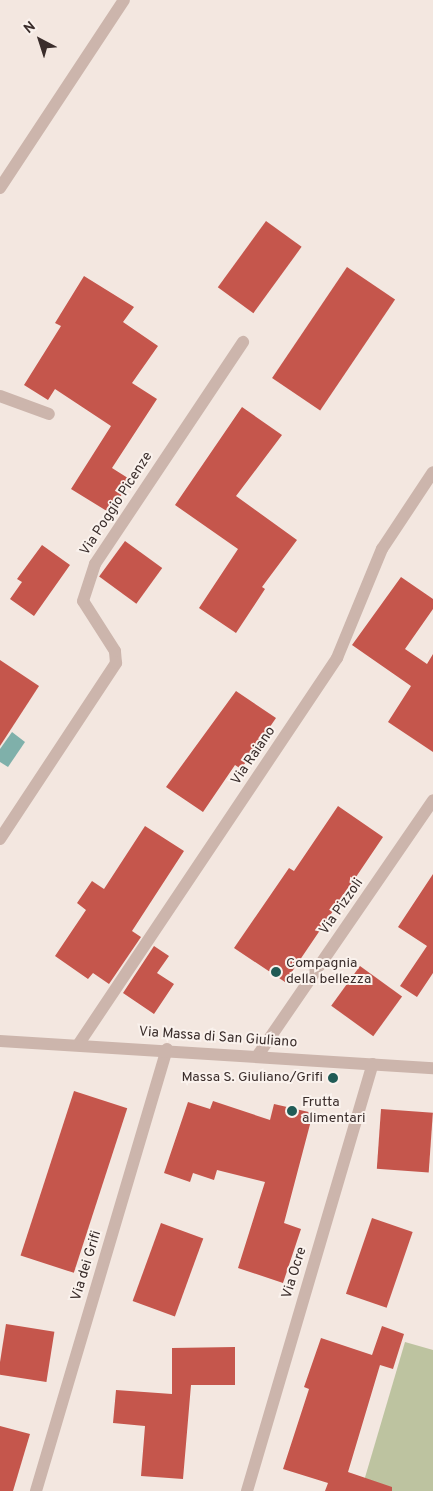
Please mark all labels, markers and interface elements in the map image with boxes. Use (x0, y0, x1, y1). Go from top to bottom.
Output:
north arrow (15, 15, 65, 65)
text: N (21, 18, 39, 38)
street label: Via Poggio Picenze (77, 449, 157, 559)
street label: Via Raiano (228, 724, 280, 788)
street label: Via Pizzoli (317, 876, 367, 938)
place label: Compagnia della bellezza (286, 956, 371, 989)
marker: Compagnia della bellezza (270, 966, 282, 978)
street label: Via Massa di San Giuliano (138, 1024, 298, 1052)
place label: Massa S. Giuliano/Grifi (182, 1070, 323, 1086)
marker: Massa S. Giuliano/Grifi (327, 1072, 339, 1084)
place label: Frutta alimentari (302, 1095, 366, 1128)
marker: Frutta alimentari (286, 1105, 298, 1117)
street label: Via dei Grifi (68, 1229, 106, 1303)
street label: Via Ocre (279, 1245, 311, 1301)

